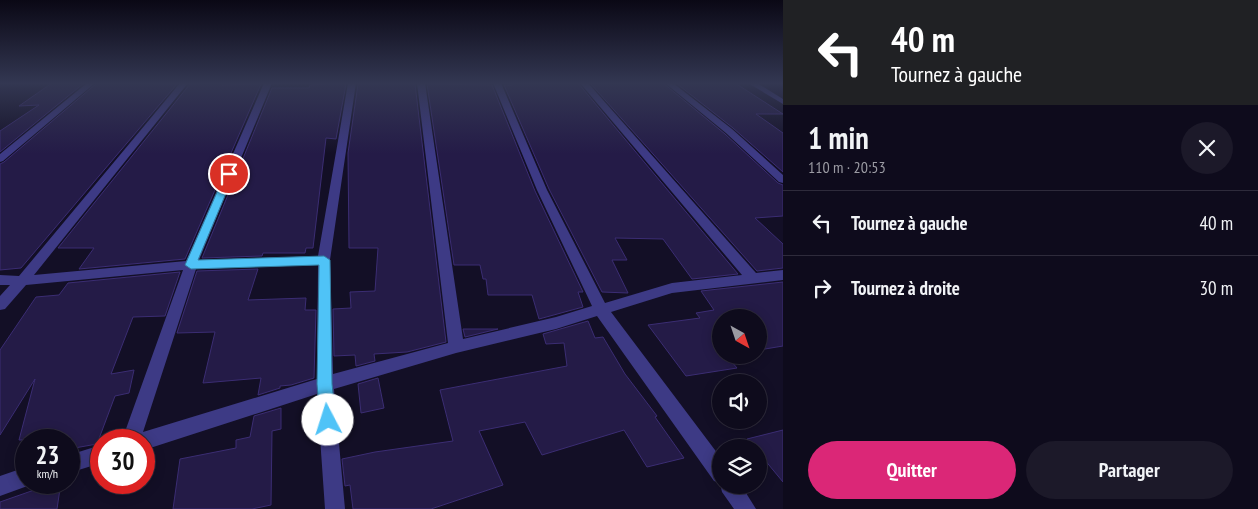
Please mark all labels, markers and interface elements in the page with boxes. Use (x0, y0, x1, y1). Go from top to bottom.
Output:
text: 40 m (891, 16, 955, 62)
icon: left (808, 20, 873, 85)
text: Tournez à gauche (891, 60, 1022, 88)
text: 1 min (808, 118, 869, 157)
button: close (1181, 122, 1233, 174)
pin (208, 153, 250, 195)
text: 110 m · 20:53 (808, 157, 886, 177)
icon: arrive (215, 160, 243, 188)
icon: left (808, 209, 836, 237)
text: Tournez à gauche (851, 211, 968, 235)
text: 40 m (1200, 211, 1233, 235)
icon: right (808, 274, 836, 302)
text: Tournez à droite (851, 276, 960, 300)
text: 30 m (1200, 276, 1233, 300)
north arrow (712, 309, 768, 364)
map controls (712, 309, 767, 494)
button: sound (712, 374, 767, 429)
position arrow (301, 393, 353, 445)
speed limit sign: 30 (90, 429, 155, 494)
text: 23 (36, 439, 59, 471)
button: layers (712, 439, 767, 494)
button: Quitter (808, 441, 1016, 499)
button: Partager (1026, 441, 1233, 499)
text: km/h (37, 466, 58, 481)

